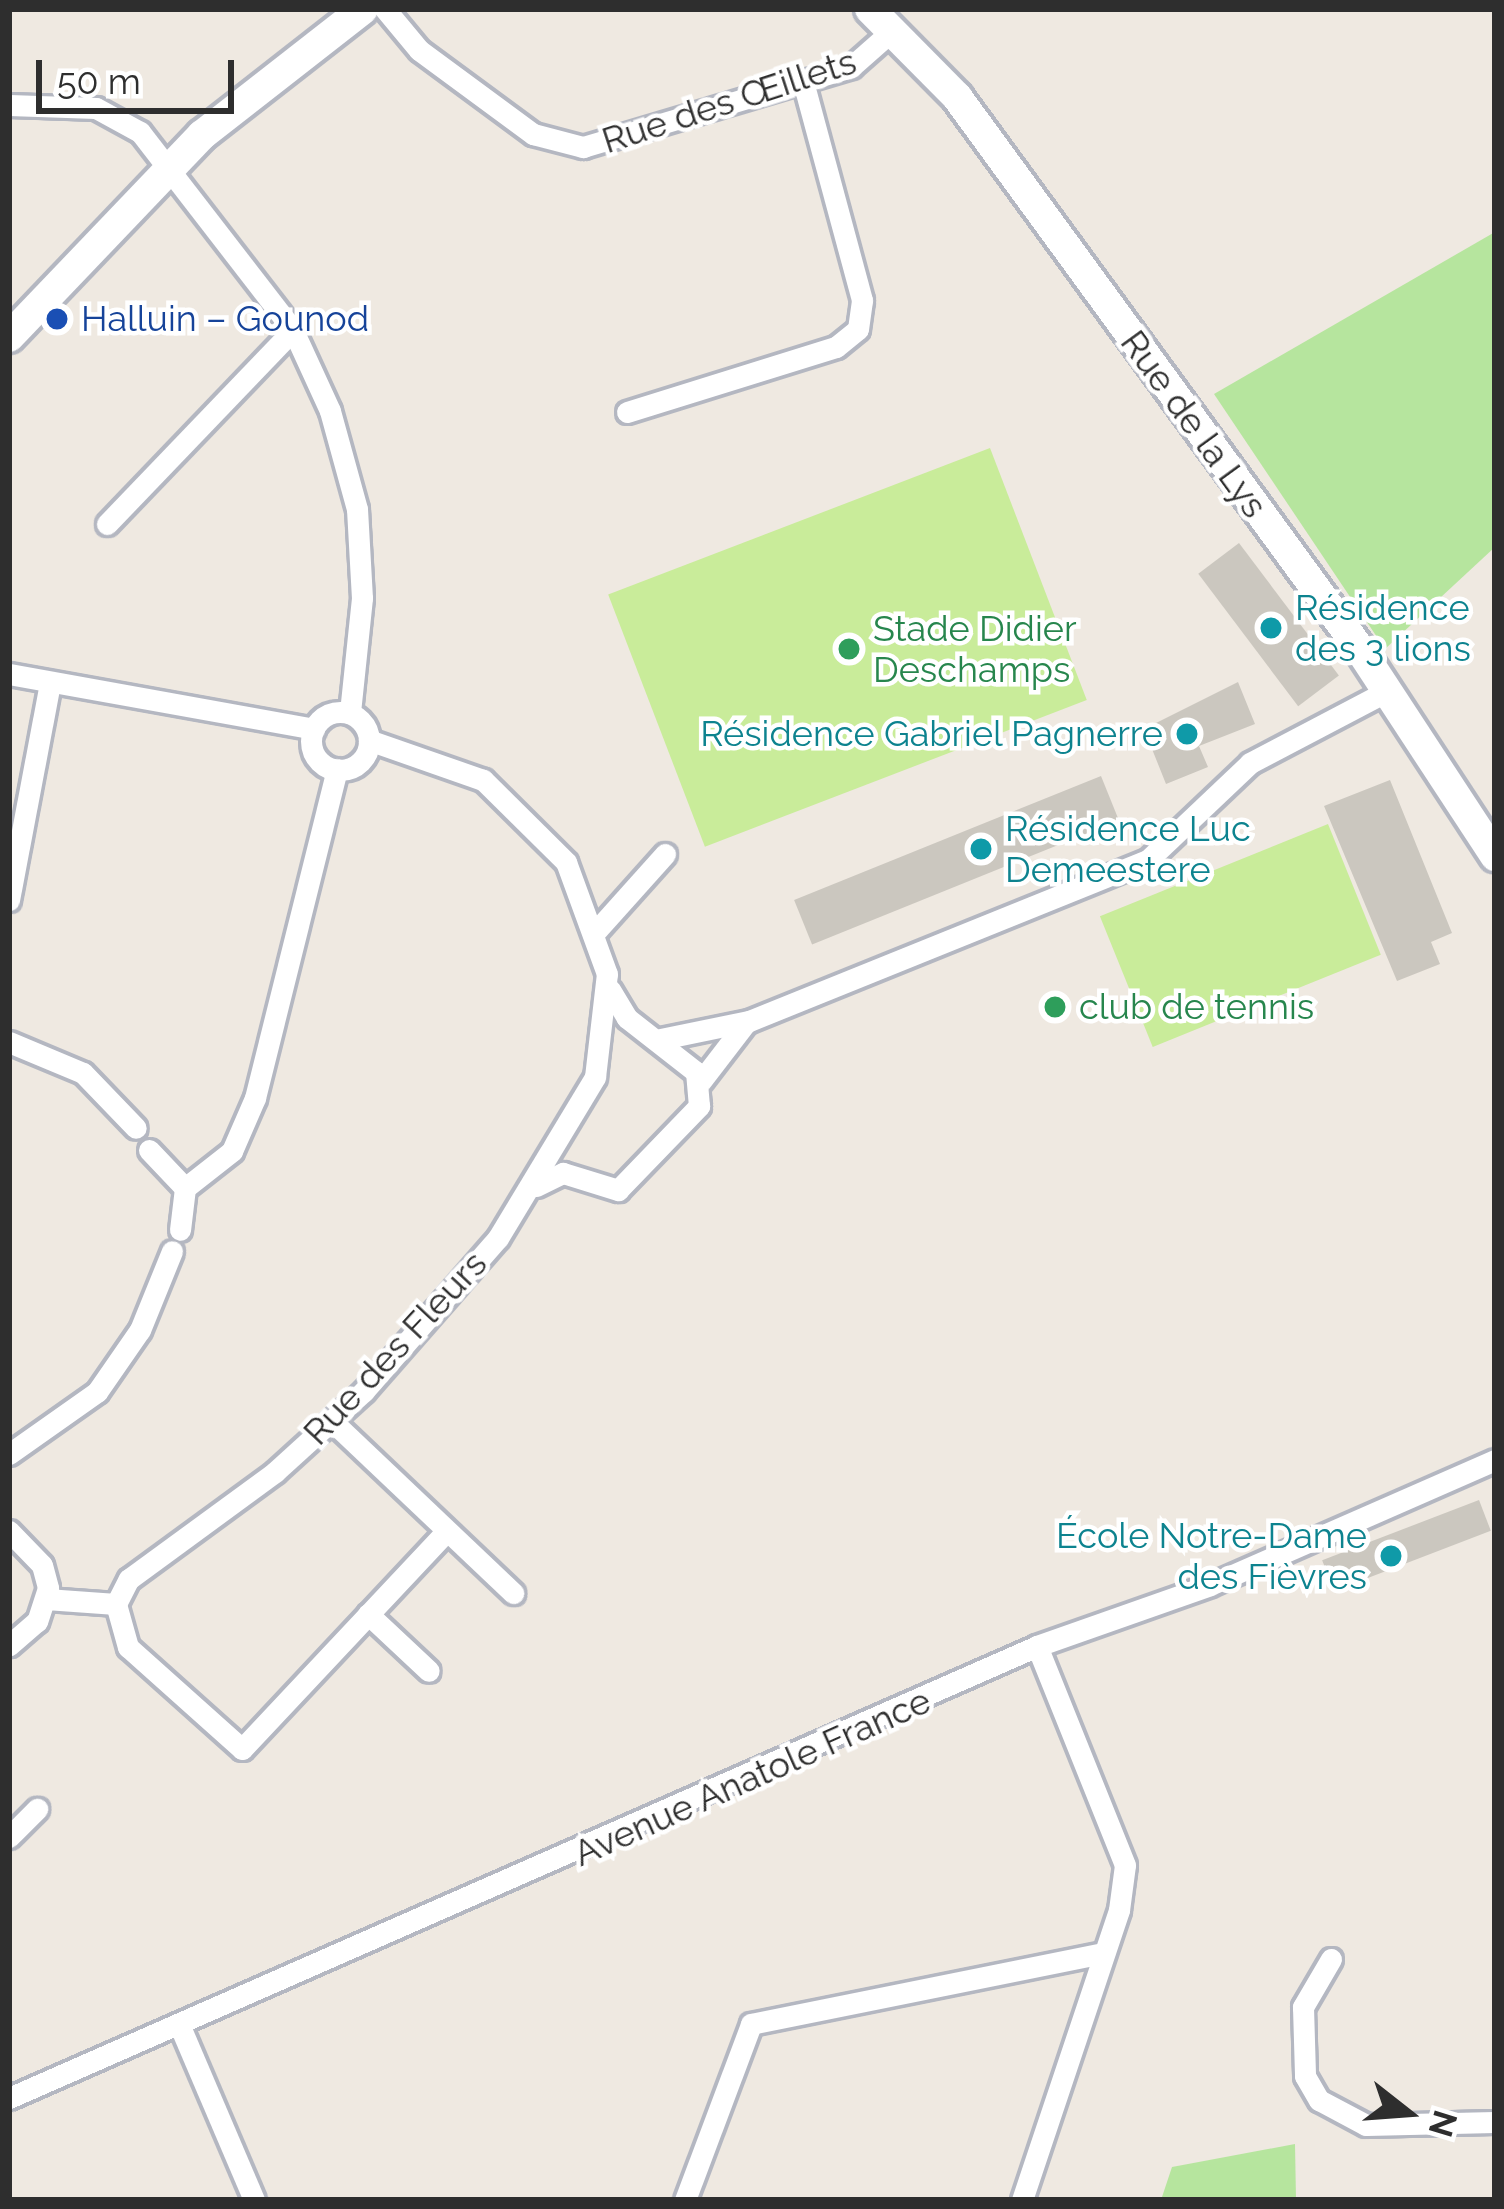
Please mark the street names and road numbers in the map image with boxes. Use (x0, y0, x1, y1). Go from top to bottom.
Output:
street label: Rue des Œillets (597, 40, 861, 162)
street label: Rue de la Lys (1112, 322, 1276, 526)
street label: Rue des Fleurs (294, 1242, 496, 1454)
street label: Avenue Anatole France (566, 1679, 938, 1875)

